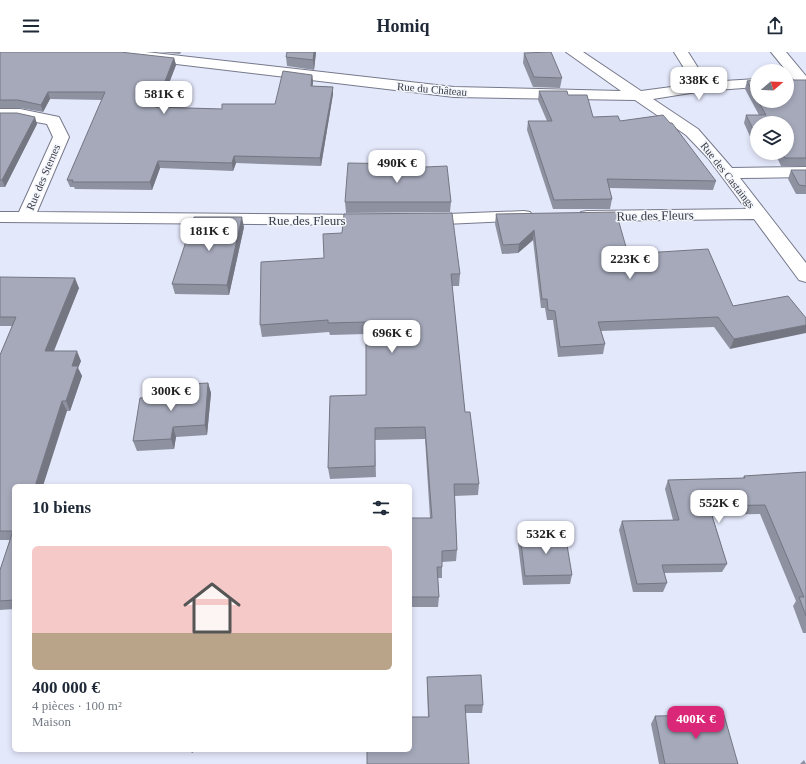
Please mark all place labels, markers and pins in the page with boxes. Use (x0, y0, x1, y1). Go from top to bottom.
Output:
pin: 338K € (666, 67, 732, 101)
pin: 581K € (131, 81, 197, 115)
pin: 490K € (364, 150, 430, 184)
pin: 181K € (176, 218, 242, 252)
pin: 223K € (597, 246, 663, 280)
pin: 696K € (359, 320, 425, 354)
pin: 300K € (138, 378, 204, 412)
pin: 552K € (686, 490, 752, 524)
pin: 532K € (513, 521, 579, 555)
pin: 400K € (663, 706, 729, 740)

